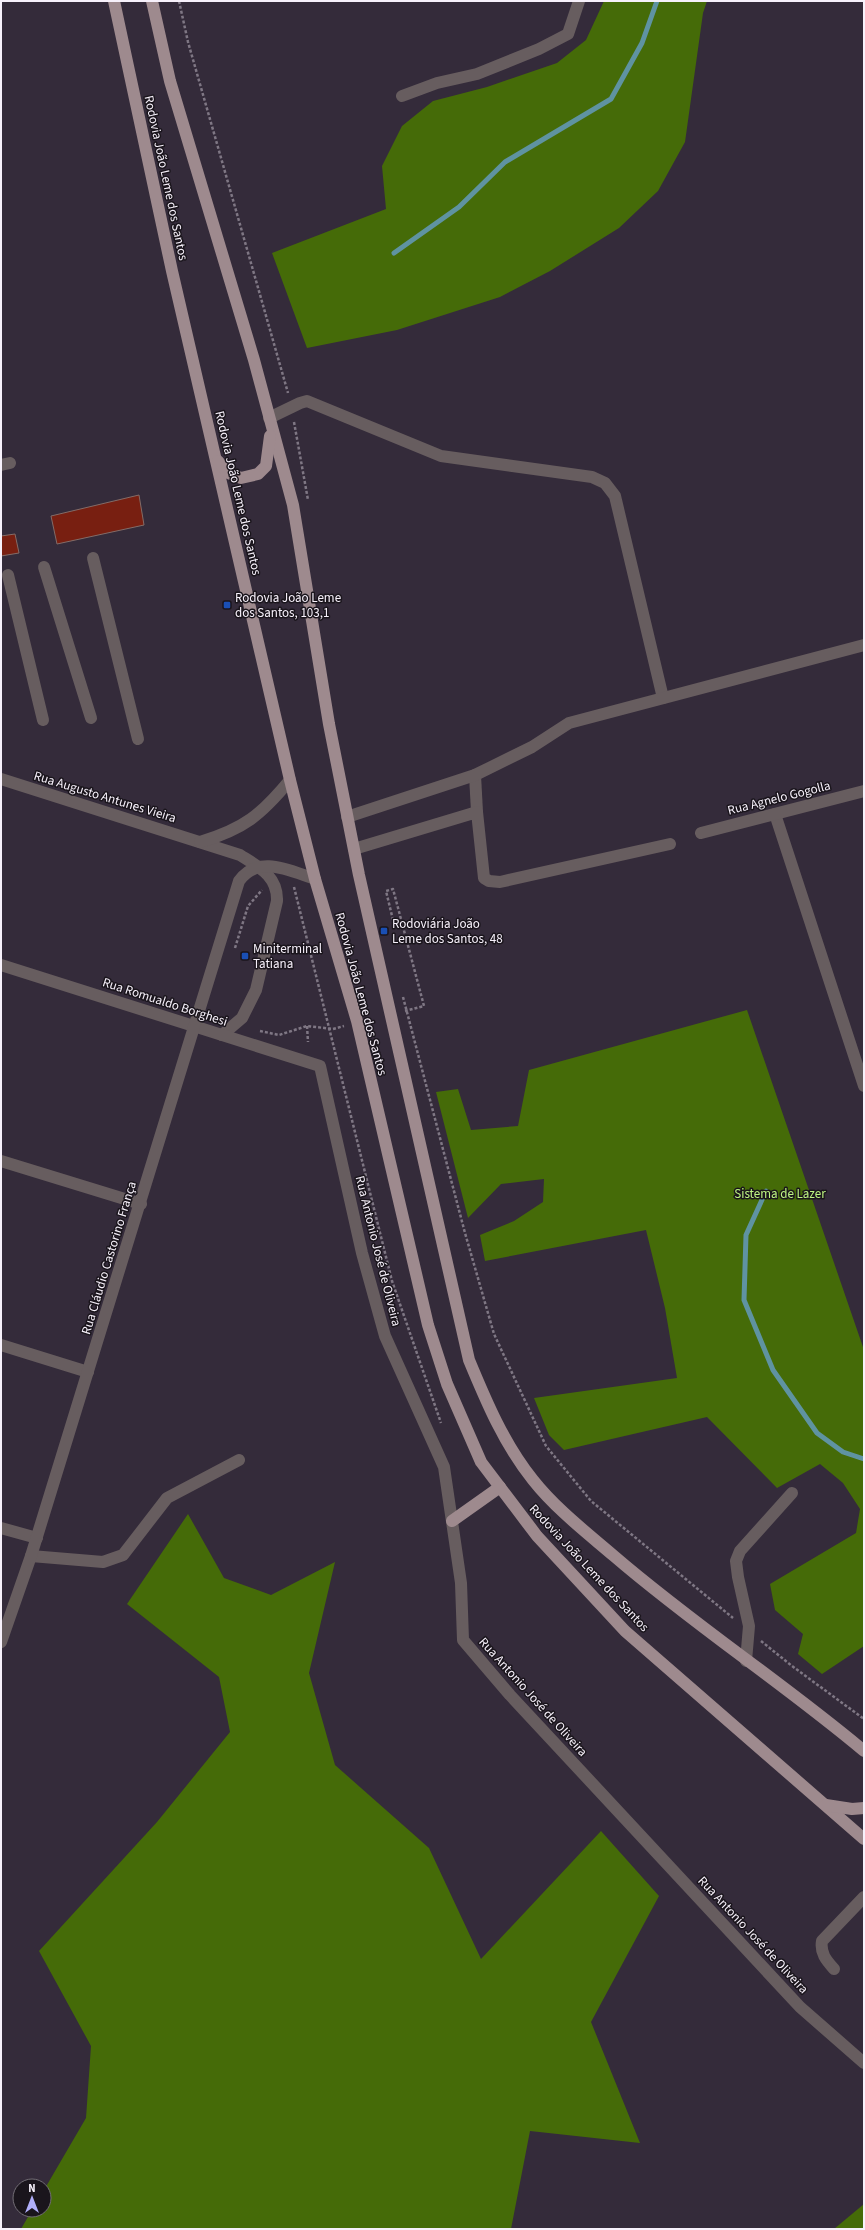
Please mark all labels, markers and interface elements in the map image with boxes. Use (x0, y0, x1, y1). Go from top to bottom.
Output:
street label: Rodovia João Leme dos Santos (140, 94, 192, 263)
street label: Rodovia João Leme dos Santos (210, 409, 266, 578)
place label: Rodovia João Leme dos Santos, 103,1 (235, 589, 341, 622)
marker: Rodovia João Leme dos Santos, 103,1 (222, 600, 232, 610)
street label: Rua Augusto Antunes Vieira (32, 767, 178, 827)
street label: Rua Agnelo Gogolla (726, 777, 832, 819)
street label: Rodovia João Leme dos Santos (331, 910, 392, 1078)
place label: Rodoviária João Leme dos Santos, 48 (392, 915, 503, 948)
marker: Rodoviária João Leme dos Santos, 48 (379, 926, 389, 936)
place label: Miniterminal Tatiana (253, 940, 322, 973)
marker: Miniterminal Tatiana (240, 951, 250, 961)
street label: Rua Romualdo Borghesi (100, 973, 230, 1031)
street label: Rua Antonio José de Oliveira (351, 1174, 405, 1328)
street label: Rua Cláudio Castorino França (77, 1179, 141, 1337)
park label: Sistema de Lazer (734, 1185, 826, 1203)
street label: Rodovia João Leme dos Santos (525, 1500, 653, 1636)
street label: Rua Antonio José de Oliveira (475, 1634, 591, 1760)
street label: Rua Antonio José de Oliveira (694, 1872, 812, 1998)
north arrow (12, 2178, 52, 2218)
text: N (28, 2181, 36, 2196)

